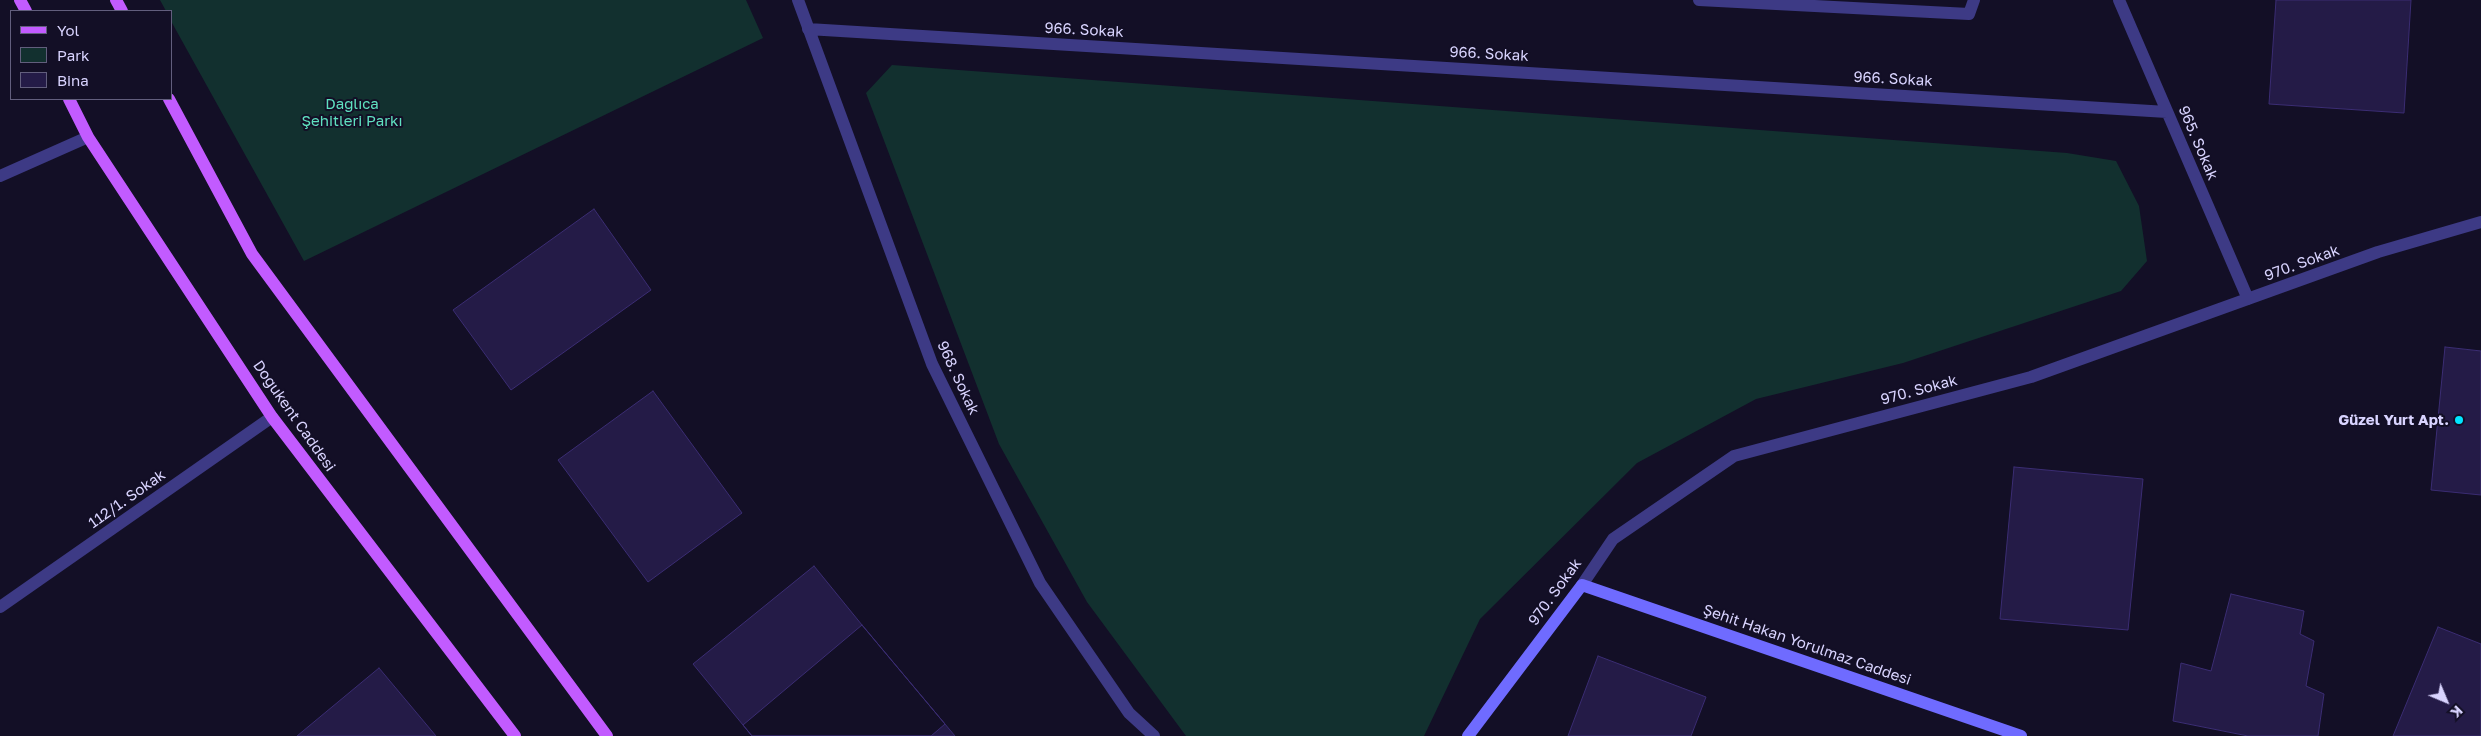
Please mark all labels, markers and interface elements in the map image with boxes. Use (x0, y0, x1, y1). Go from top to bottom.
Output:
legend (10, 10, 172, 100)
street label: 966. Sokak (1044, 19, 1124, 41)
text: Yol (57, 21, 79, 39)
street label: 966. Sokak (1449, 43, 1529, 65)
text: Park (57, 46, 89, 64)
street label: 966. Sokak (1853, 68, 1933, 90)
text: Bina (57, 71, 89, 89)
park label: Dağlıca Şehitleri Parkı (301, 95, 403, 130)
street label: 965. Sokak (2174, 103, 2222, 183)
street label: 970. Sokak (2262, 241, 2342, 285)
street label: 968. Sokak (933, 338, 983, 418)
street label: Doğukent Caddesi (249, 357, 339, 475)
street label: 970. Sokak (1879, 371, 1959, 409)
place label: Güzel Yurt Apt. (2338, 411, 2449, 429)
marker: Güzel Yurt Apt. (2453, 414, 2465, 426)
street label: 112/1. Sokak (85, 466, 169, 532)
street label: 970. Sokak (1525, 555, 1585, 629)
street label: Şehit Hakan Yorulmaz Caddesi (1701, 601, 1913, 689)
north arrow (2421, 676, 2471, 726)
text: K (2447, 702, 2467, 722)

